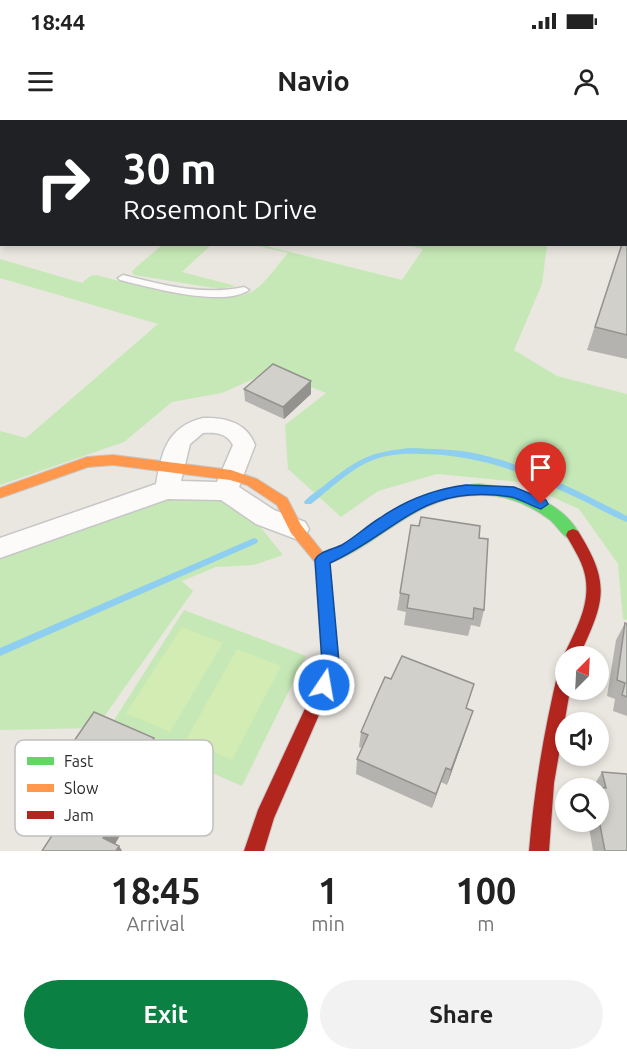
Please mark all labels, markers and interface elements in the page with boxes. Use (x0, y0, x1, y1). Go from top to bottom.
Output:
text: 18:44 (30, 9, 85, 34)
icon: menu (24, 65, 57, 98)
icon: person (570, 65, 603, 98)
text: Navio (277, 66, 350, 96)
icon: right (24, 144, 102, 222)
text: 30 m (123, 145, 217, 192)
text: Rosemont Drive (123, 194, 317, 224)
pin (515, 442, 566, 504)
icon: arrive (524, 451, 557, 484)
north arrow (555, 646, 609, 700)
map controls (555, 646, 609, 832)
position arrow (292, 653, 356, 717)
button: sound (555, 712, 609, 766)
legend (15, 740, 213, 836)
text: Fast (64, 752, 94, 770)
button: search (555, 778, 609, 832)
text: Slow (64, 779, 99, 797)
text: Jam (64, 806, 94, 824)
text: 18:45 (111, 870, 201, 911)
text: 1 (318, 870, 338, 911)
text: 100 (455, 870, 516, 911)
text: Arrival (127, 912, 185, 935)
text: min (311, 912, 345, 935)
text: m (477, 912, 495, 935)
button: Exit (24, 980, 308, 1049)
button: Share (320, 980, 603, 1049)

